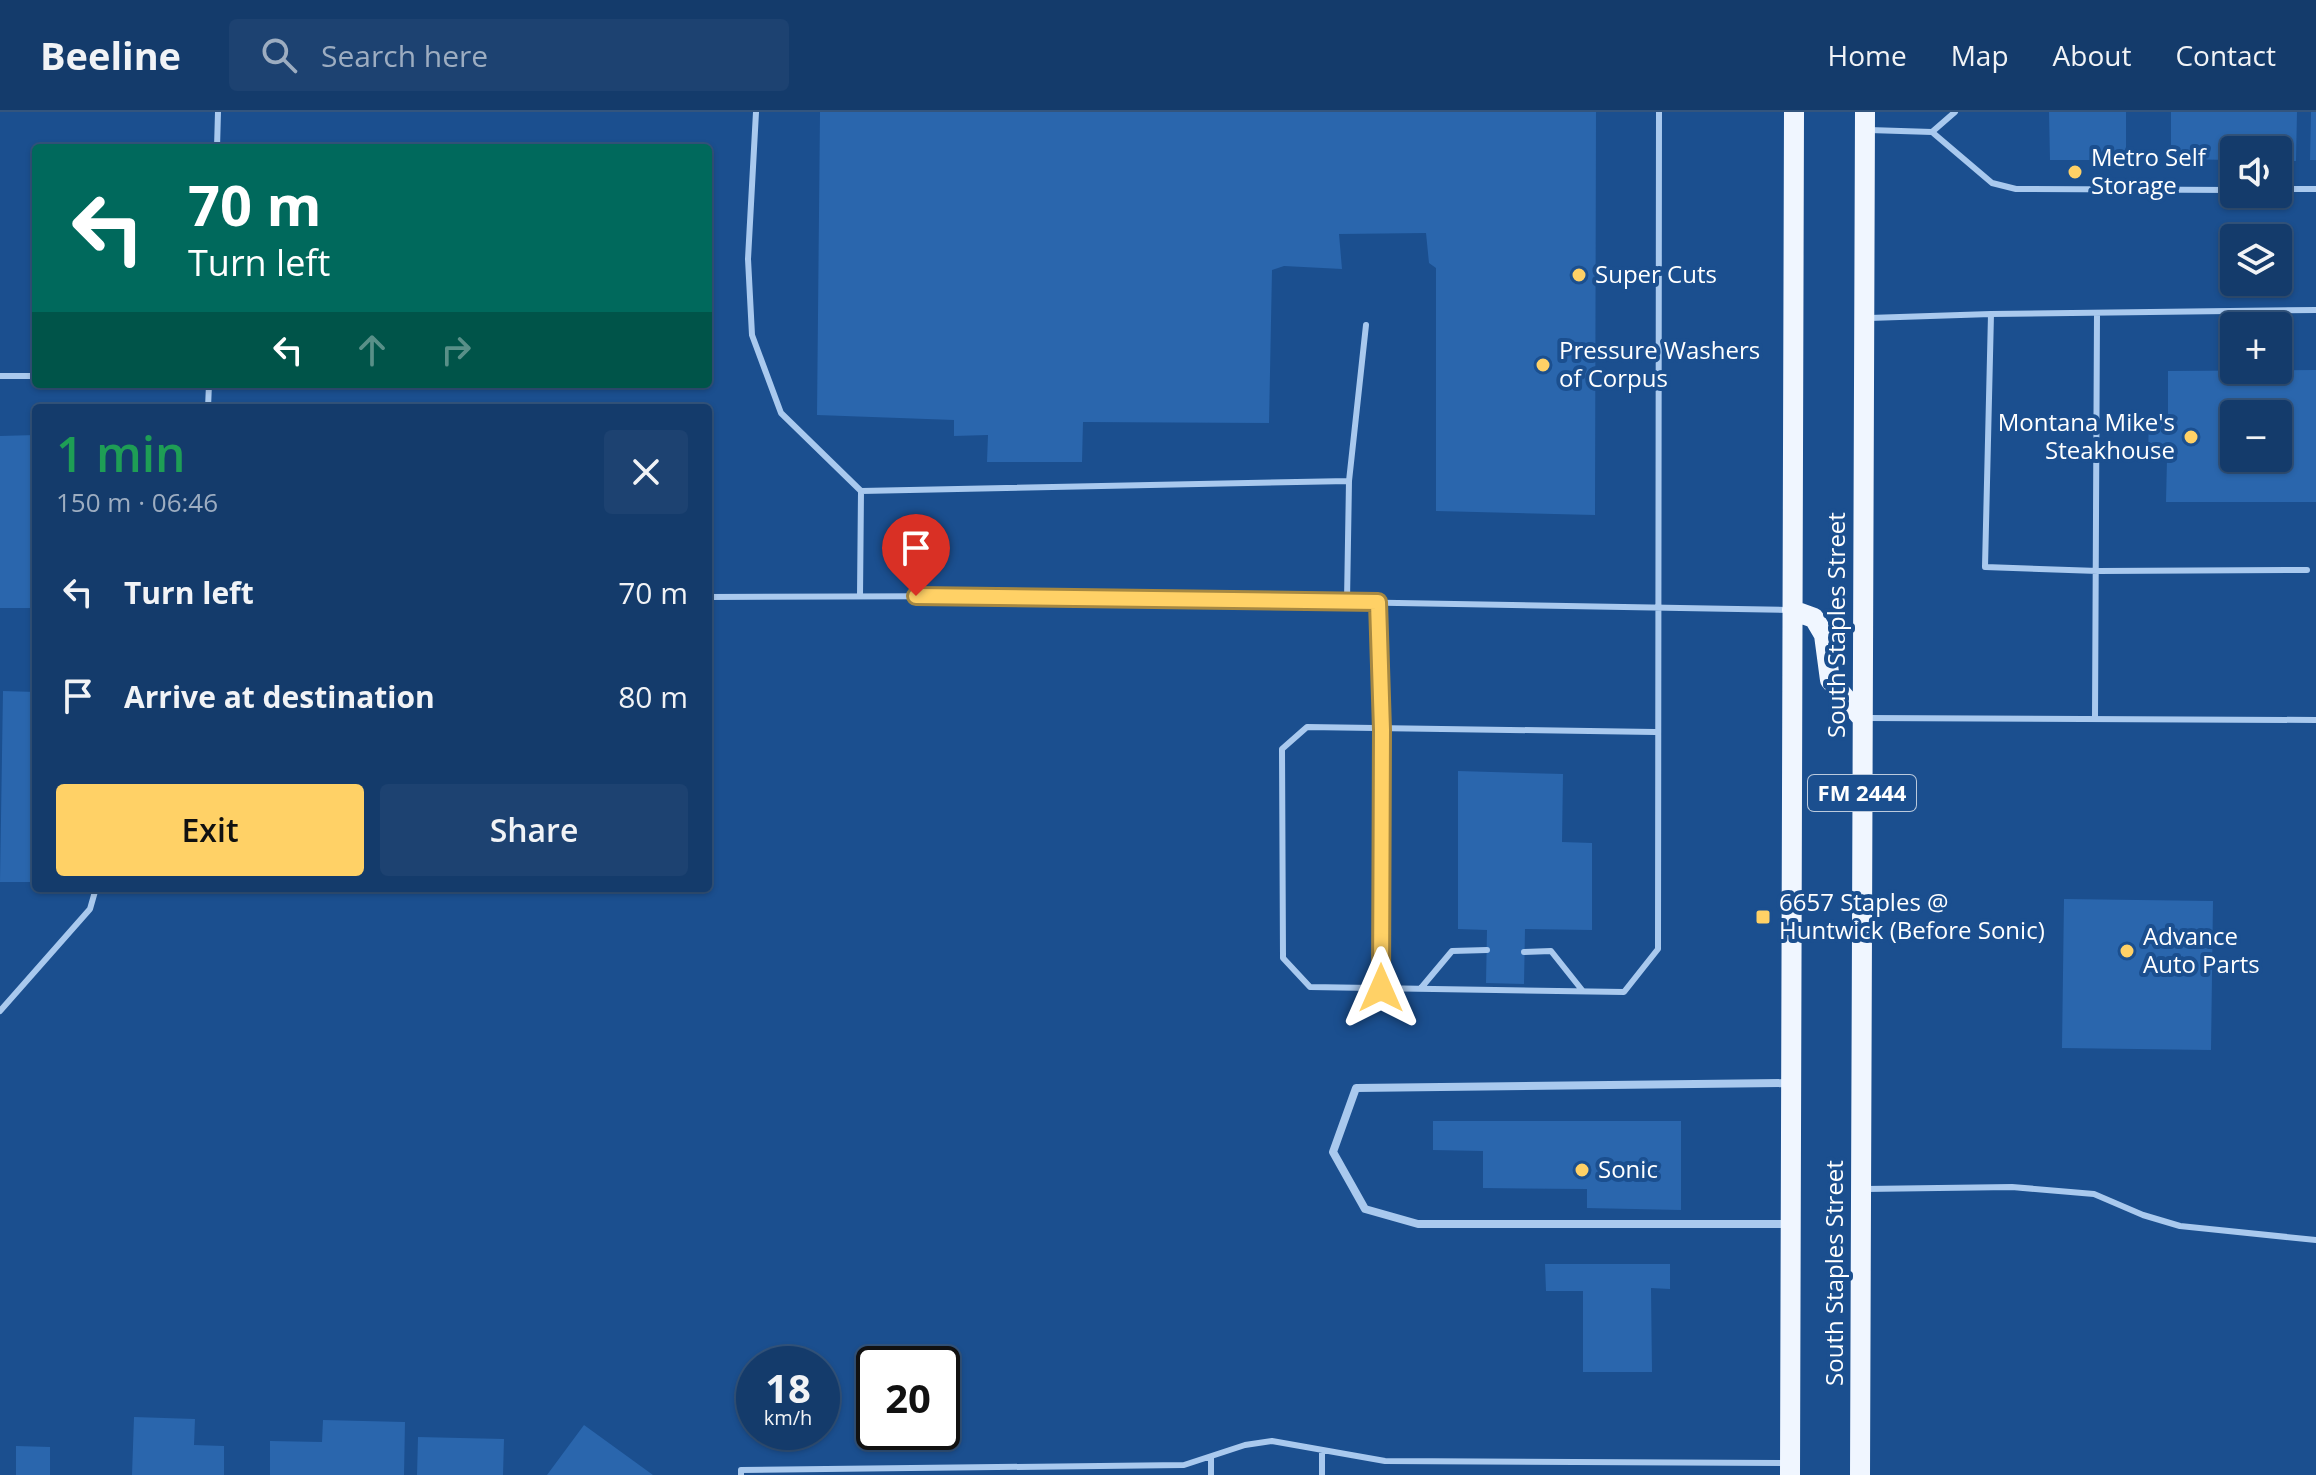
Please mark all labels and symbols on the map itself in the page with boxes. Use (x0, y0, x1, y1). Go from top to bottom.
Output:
place label: Metro Self Storage (2091, 140, 2208, 201)
marker: Metro Self Storage (2066, 163, 2084, 181)
place label: Super Cuts (1595, 257, 1717, 290)
marker: Super Cuts (1570, 266, 1588, 284)
place label: Pressure Washers of Corpus (1559, 333, 1760, 394)
marker: Pressure Washers of Corpus (1534, 356, 1552, 374)
place label: Montana Mike's Steakhouse (1998, 405, 2175, 466)
marker: Montana Mike's Steakhouse (2182, 428, 2200, 446)
street label: South Staples Street (1819, 512, 1852, 738)
pin (882, 514, 950, 596)
road number: FM 2444 (1808, 775, 1916, 811)
place label: 6657 Staples @ Huntwick (Before Sonic) (1779, 885, 2045, 946)
marker: 6657 Staples @ Huntwick (Before Sonic) (1754, 908, 1772, 926)
place label: Advance Auto Parts (2143, 919, 2260, 980)
marker: Advance Auto Parts (2118, 942, 2136, 960)
position arrow (1339, 946, 1423, 1030)
place label: Sonic (1598, 1152, 1658, 1185)
street label: South Staples Street (1817, 1160, 1850, 1386)
marker: Sonic (1573, 1161, 1591, 1179)
speed limit sign: 20 (856, 1346, 960, 1450)

